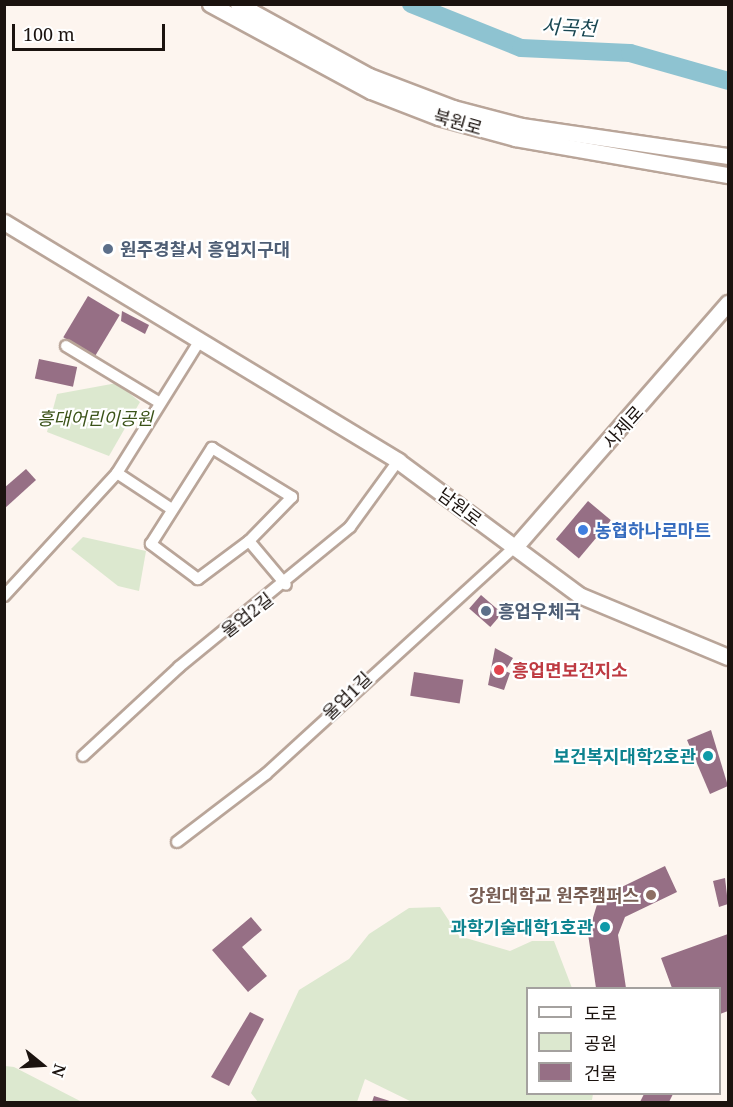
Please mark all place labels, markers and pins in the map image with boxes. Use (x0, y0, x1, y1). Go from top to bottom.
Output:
place label: 원주경찰서 흥업지구대 (120, 238, 290, 260)
marker: 원주경찰서 흥업지구대 (101, 242, 115, 256)
place label: 농협하나로마트 (595, 519, 711, 541)
marker: 농협하나로마트 (576, 523, 590, 537)
place label: 흥업우체국 (498, 600, 581, 622)
marker: 흥업우체국 (479, 604, 493, 618)
place label: 흥업면보건지소 (512, 659, 628, 681)
marker: 흥업면보건지소 (490, 661, 508, 679)
place label: 보건복지대학2호관 (553, 745, 696, 767)
marker: 보건복지대학2호관 (701, 749, 715, 763)
place label: 강원대학교 원주캠퍼스 (469, 884, 639, 906)
marker: 강원대학교 원주캠퍼스 (644, 888, 658, 902)
place label: 과학기술대학1호관 (450, 916, 593, 938)
marker: 과학기술대학1호관 (598, 920, 612, 934)

